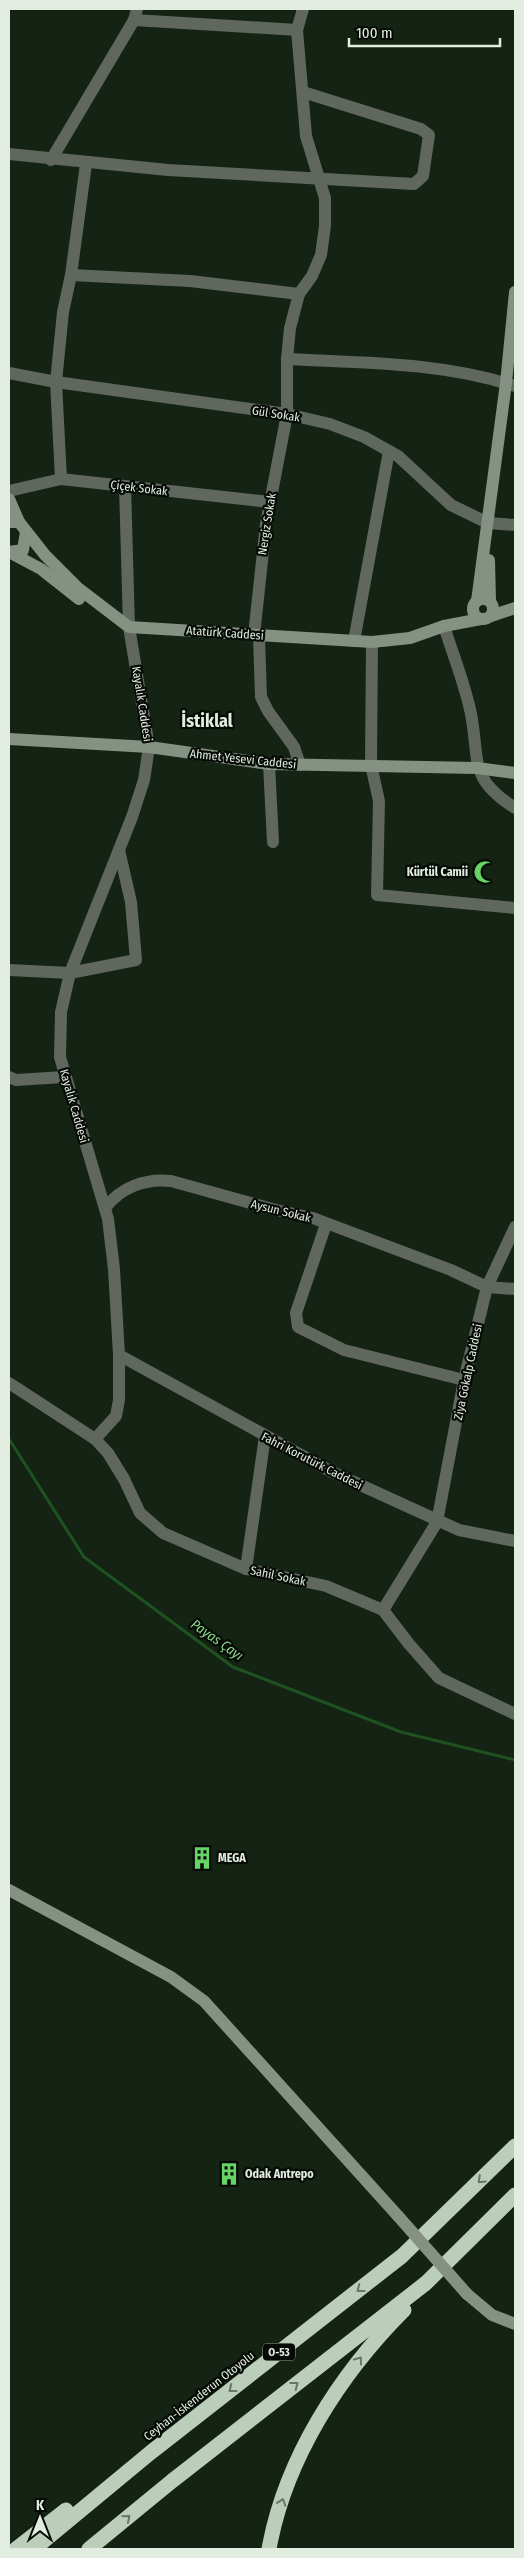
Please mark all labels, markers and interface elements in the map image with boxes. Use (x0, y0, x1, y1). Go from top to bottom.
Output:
scale bar (349, 15, 500, 47)
text: 100 m (356, 24, 393, 42)
street label: Gül Sokak (251, 403, 301, 425)
street label: Çiçek Sokak (110, 478, 169, 499)
street label: Nergiz Sokak (255, 492, 279, 556)
street label: Atatürk Caddesi (186, 623, 264, 643)
street label: Kayalık Caddesi (129, 665, 155, 743)
district label: İstiklal (181, 710, 233, 732)
street label: Ahmet Yesevi Caddesi (189, 746, 297, 772)
mosque icon: Kürtül Camii (472, 859, 498, 885)
place label: Kürtül Camii (407, 865, 468, 879)
street label: Kayalık Caddesi (57, 1067, 91, 1145)
street label: Aysun Sokak (250, 1197, 313, 1225)
street label: Ziya Gökalp Caddesi (451, 1323, 485, 1421)
street label: Fahri Korutürk Caddesi (259, 1429, 365, 1493)
street label: Sahil Sokak (249, 1563, 307, 1589)
water label: Payas Çayı (187, 1616, 247, 1664)
building icon: MEGA (189, 1845, 215, 1871)
place label: MEGA (218, 1851, 246, 1865)
building icon: Odak Antrepo (216, 2161, 242, 2187)
place label: Odak Antrepo (245, 2167, 314, 2181)
one-way arrow (477, 2174, 486, 2183)
one-way arrow (356, 2283, 366, 2292)
road number: O-53 (263, 2344, 295, 2360)
street label: Ceyhan-İskenderun Otoyolu (140, 2348, 257, 2444)
one-way arrow (353, 2356, 362, 2366)
one-way arrow (289, 2382, 298, 2390)
one-way arrow (228, 2383, 238, 2392)
north arrow (15, 2493, 65, 2543)
text: K (36, 2497, 45, 2514)
one-way arrow (276, 2499, 286, 2507)
one-way arrow (121, 2516, 130, 2524)

